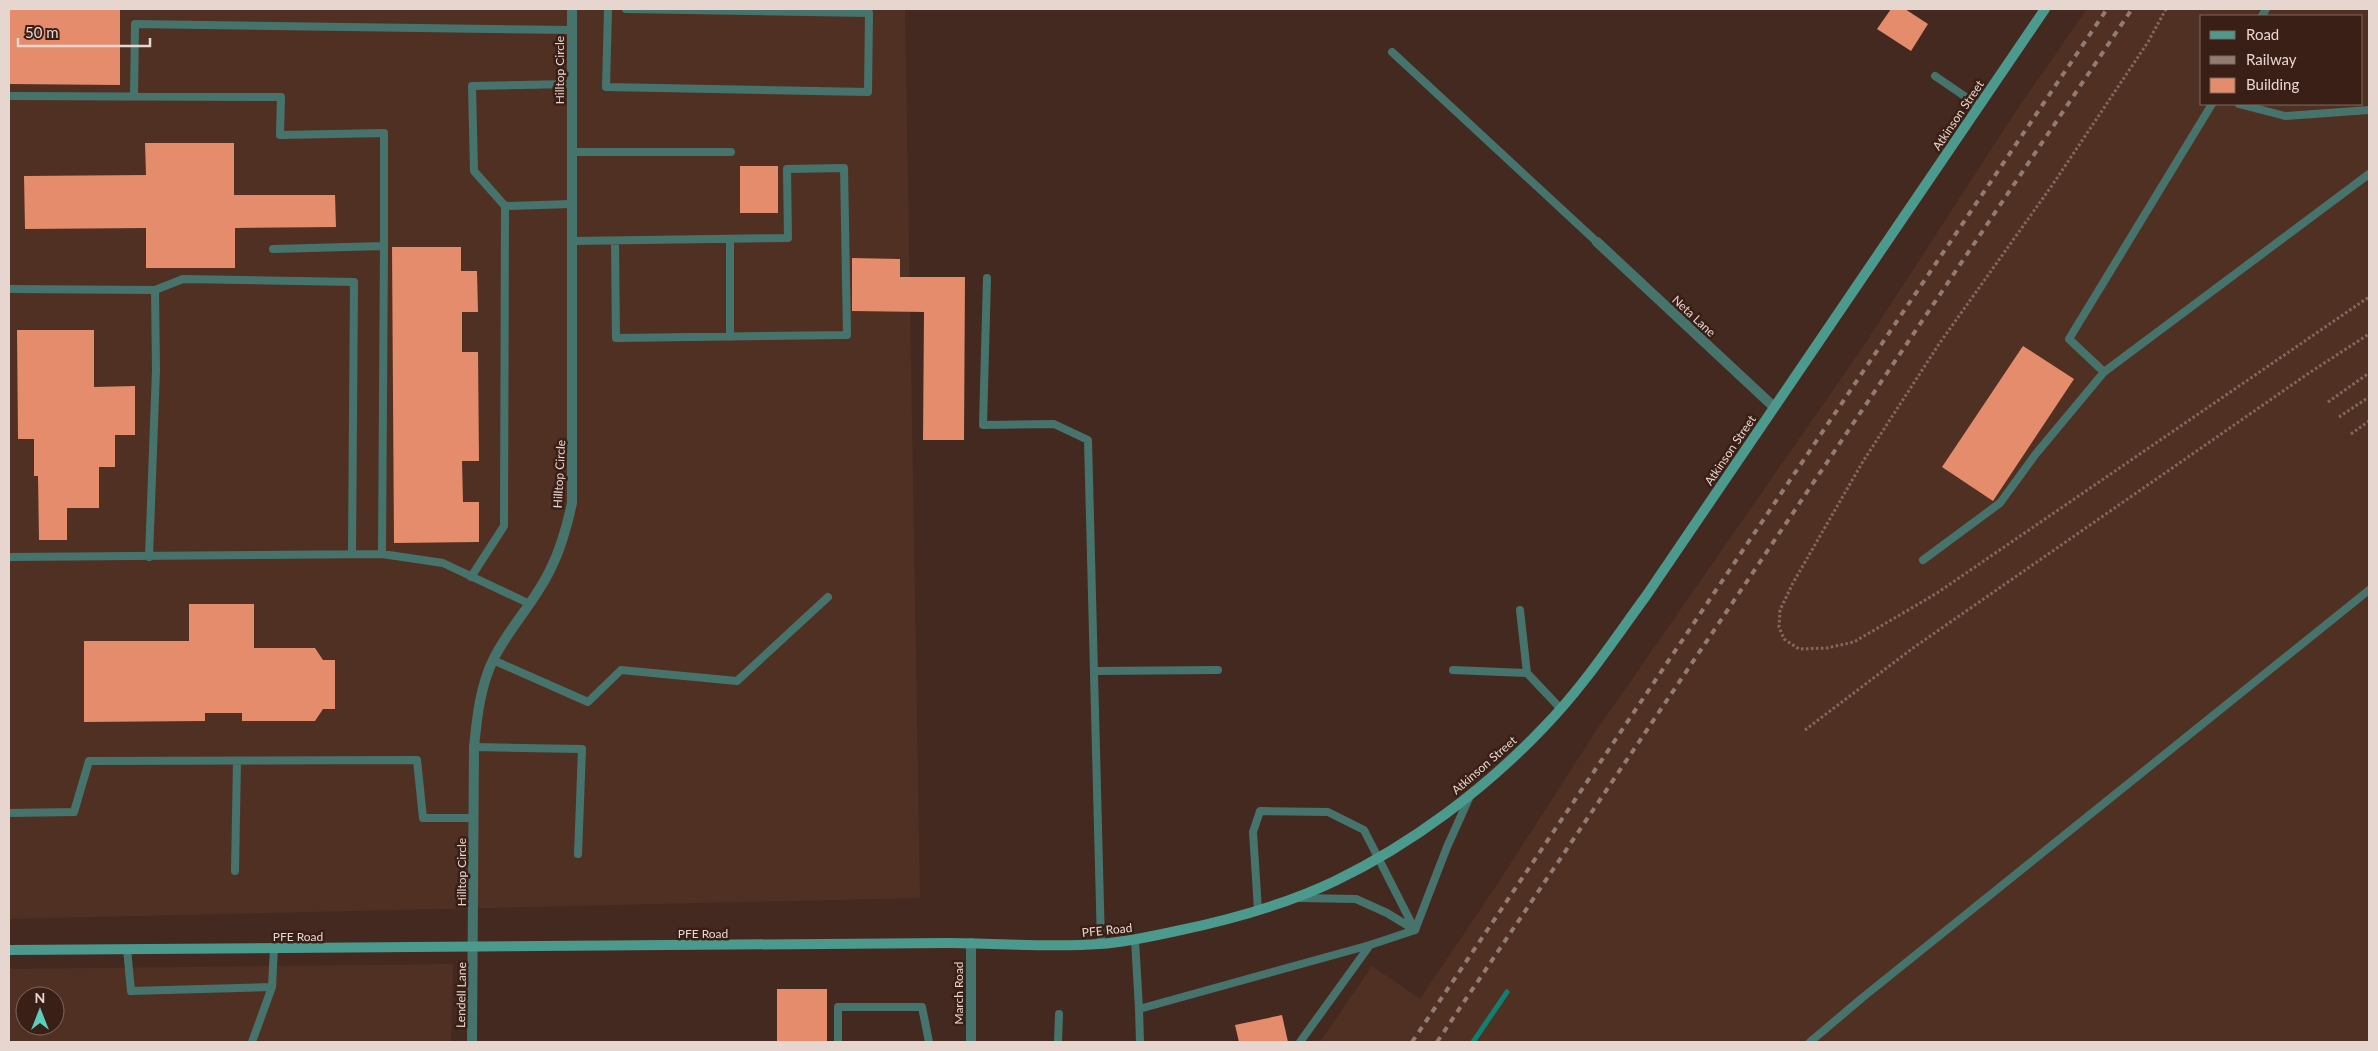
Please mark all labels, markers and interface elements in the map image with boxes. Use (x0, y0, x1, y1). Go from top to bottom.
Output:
scale bar (18, 15, 150, 47)
legend (2200, 15, 2363, 105)
text: 50 m (25, 23, 59, 41)
text: Road (2246, 25, 2279, 43)
street label: Hilltop Circle (552, 36, 567, 104)
text: Railway (2246, 50, 2297, 68)
text: Building (2246, 75, 2299, 93)
street label: Atkinson Street (1929, 77, 1987, 153)
street label: Neta Lane (1669, 292, 1719, 340)
street label: Atkinson Street (1701, 412, 1759, 488)
street label: Hilltop Circle (550, 439, 568, 509)
street label: Atkinson Street (1448, 732, 1520, 797)
street label: Hilltop Circle (454, 838, 469, 906)
street label: PFE Road (1081, 920, 1133, 940)
street label: PFE Road (678, 926, 728, 941)
street label: PFE Road (273, 929, 323, 944)
street label: March Road (951, 961, 966, 1025)
street label: Lendell Lane (453, 962, 469, 1028)
north arrow (15, 986, 65, 1036)
text: N (35, 989, 45, 1006)

